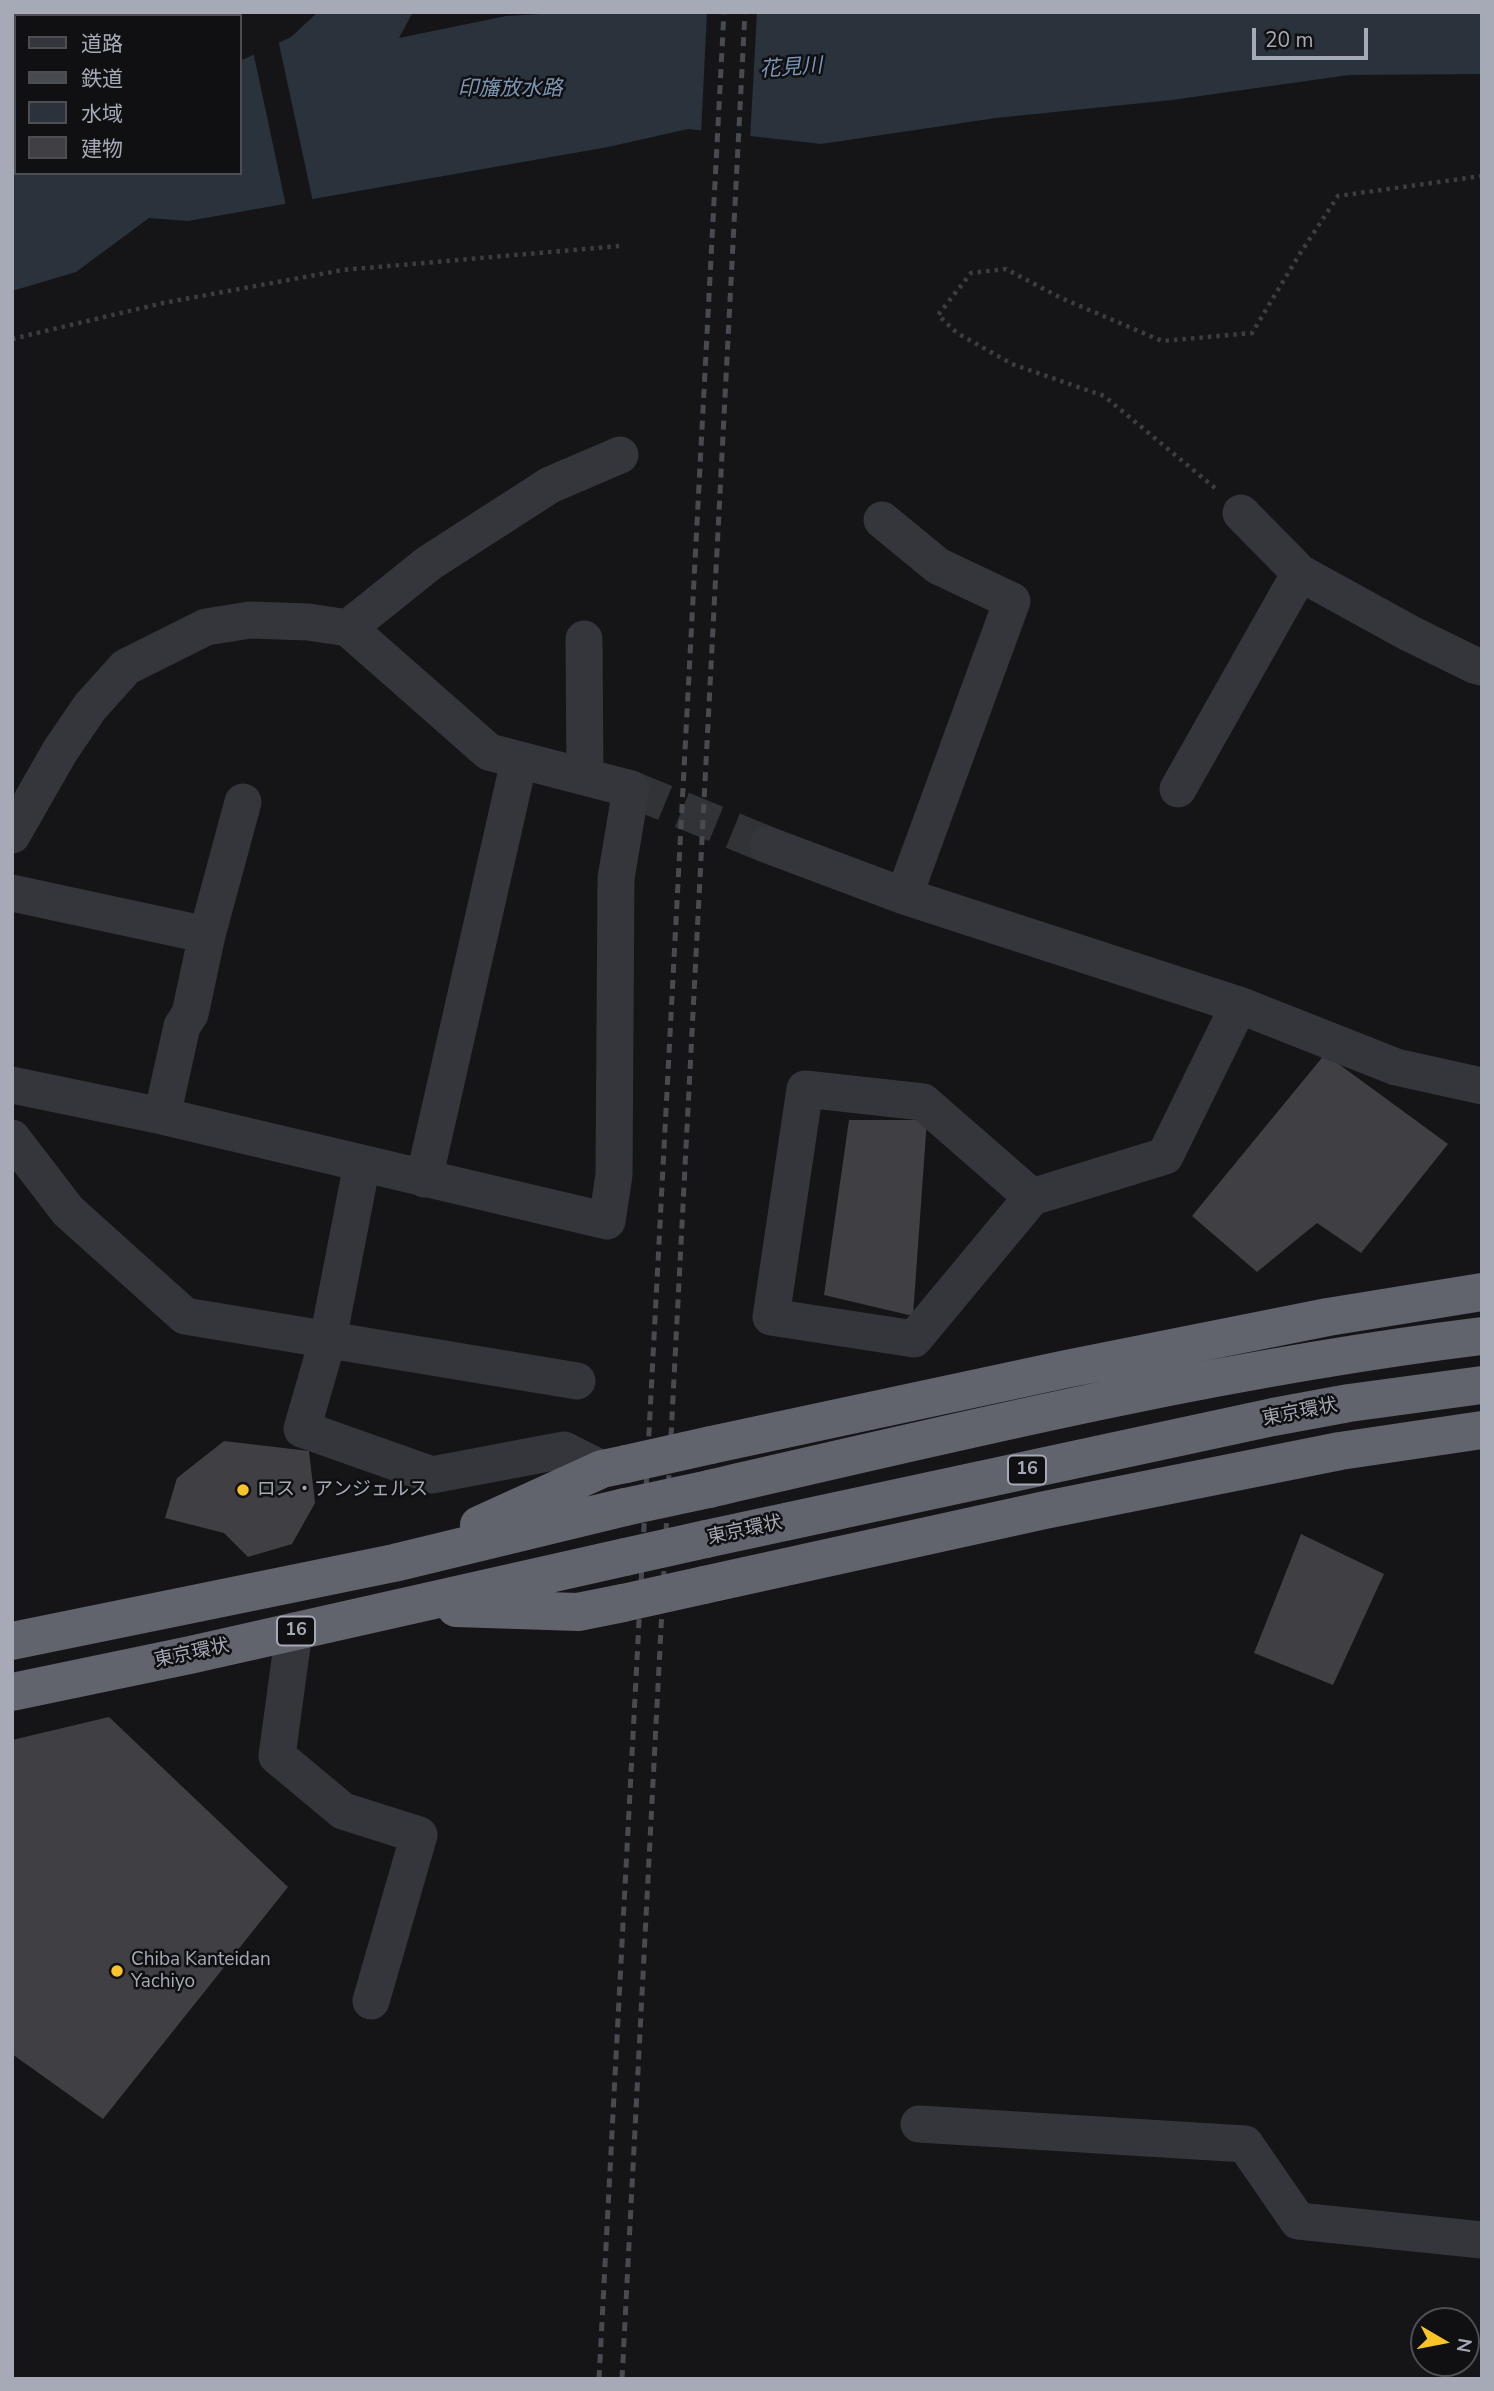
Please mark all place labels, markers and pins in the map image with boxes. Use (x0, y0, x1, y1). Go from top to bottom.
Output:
place label: ロス・アンジェルス (257, 1479, 428, 1501)
marker: ロス・アンジェルス (235, 1482, 251, 1498)
place label: Chiba Kanteidan Yachiyo (131, 1949, 271, 1993)
marker: Chiba Kanteidan Yachiyo (109, 1963, 125, 1979)

